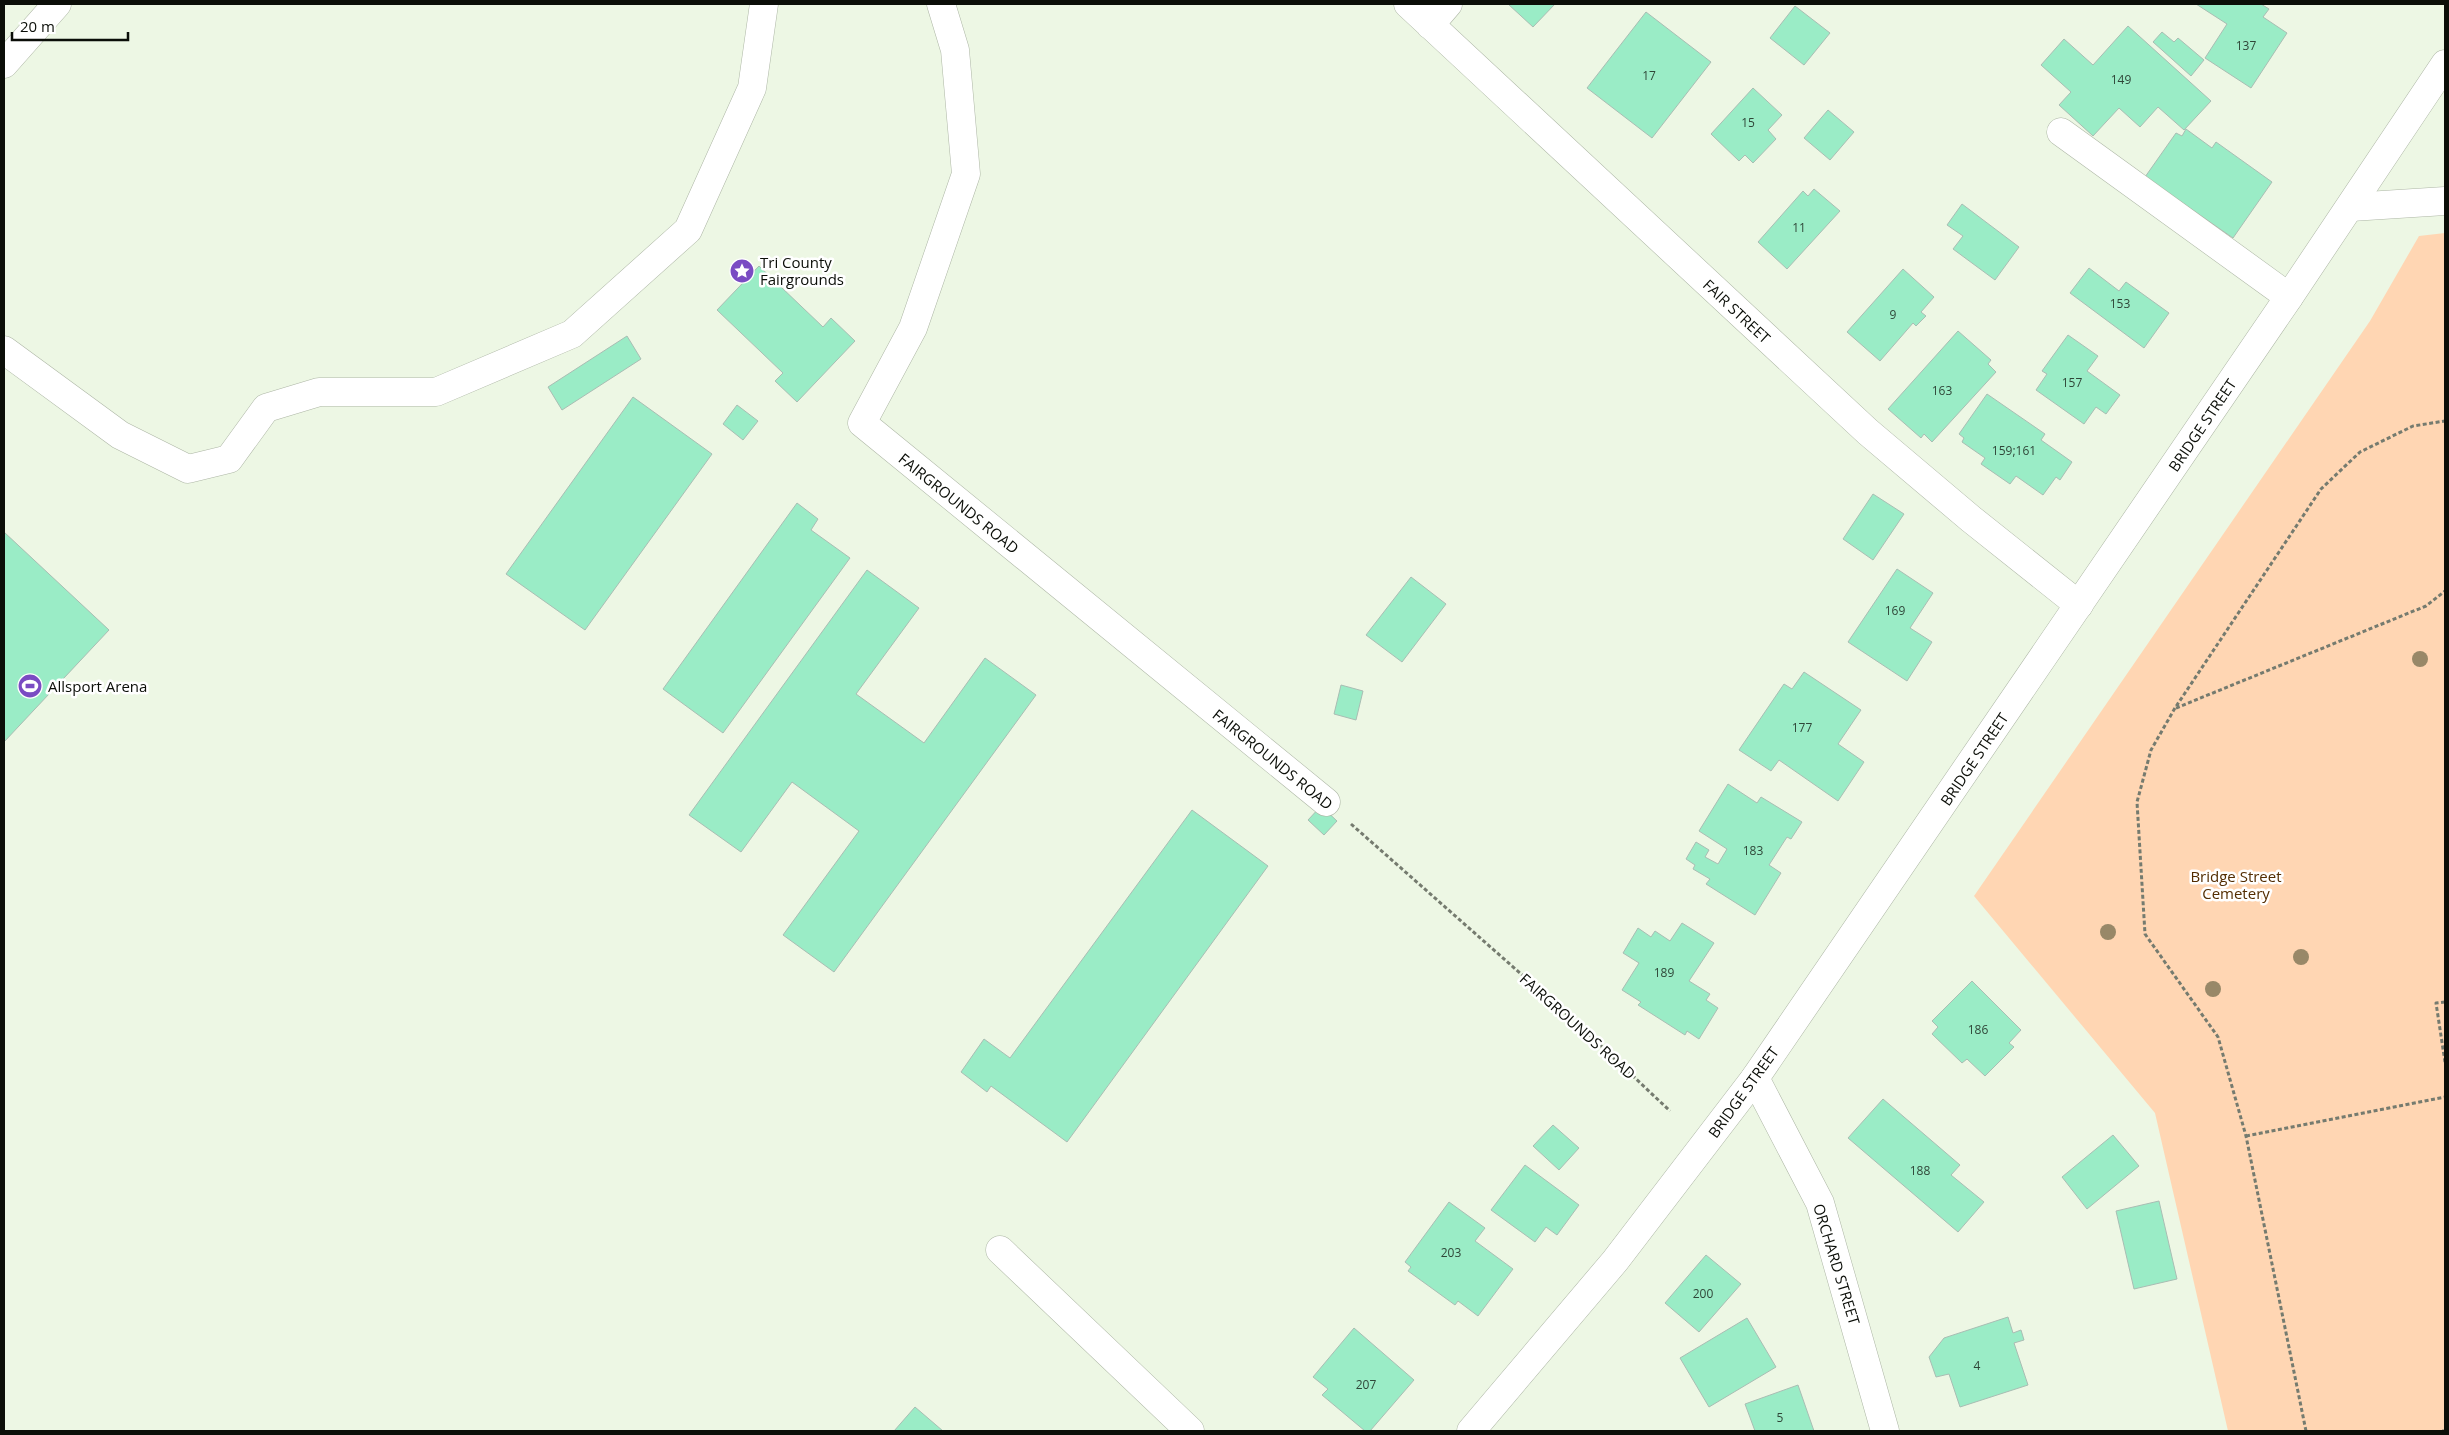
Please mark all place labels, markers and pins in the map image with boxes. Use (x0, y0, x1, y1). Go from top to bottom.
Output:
place label: Tri County Fairgrounds (760, 252, 844, 289)
place icon: Tri County Fairgrounds (729, 258, 755, 284)
sports icon: Allsport Arena (17, 673, 43, 699)
place label: Allsport Arena (48, 676, 147, 696)

